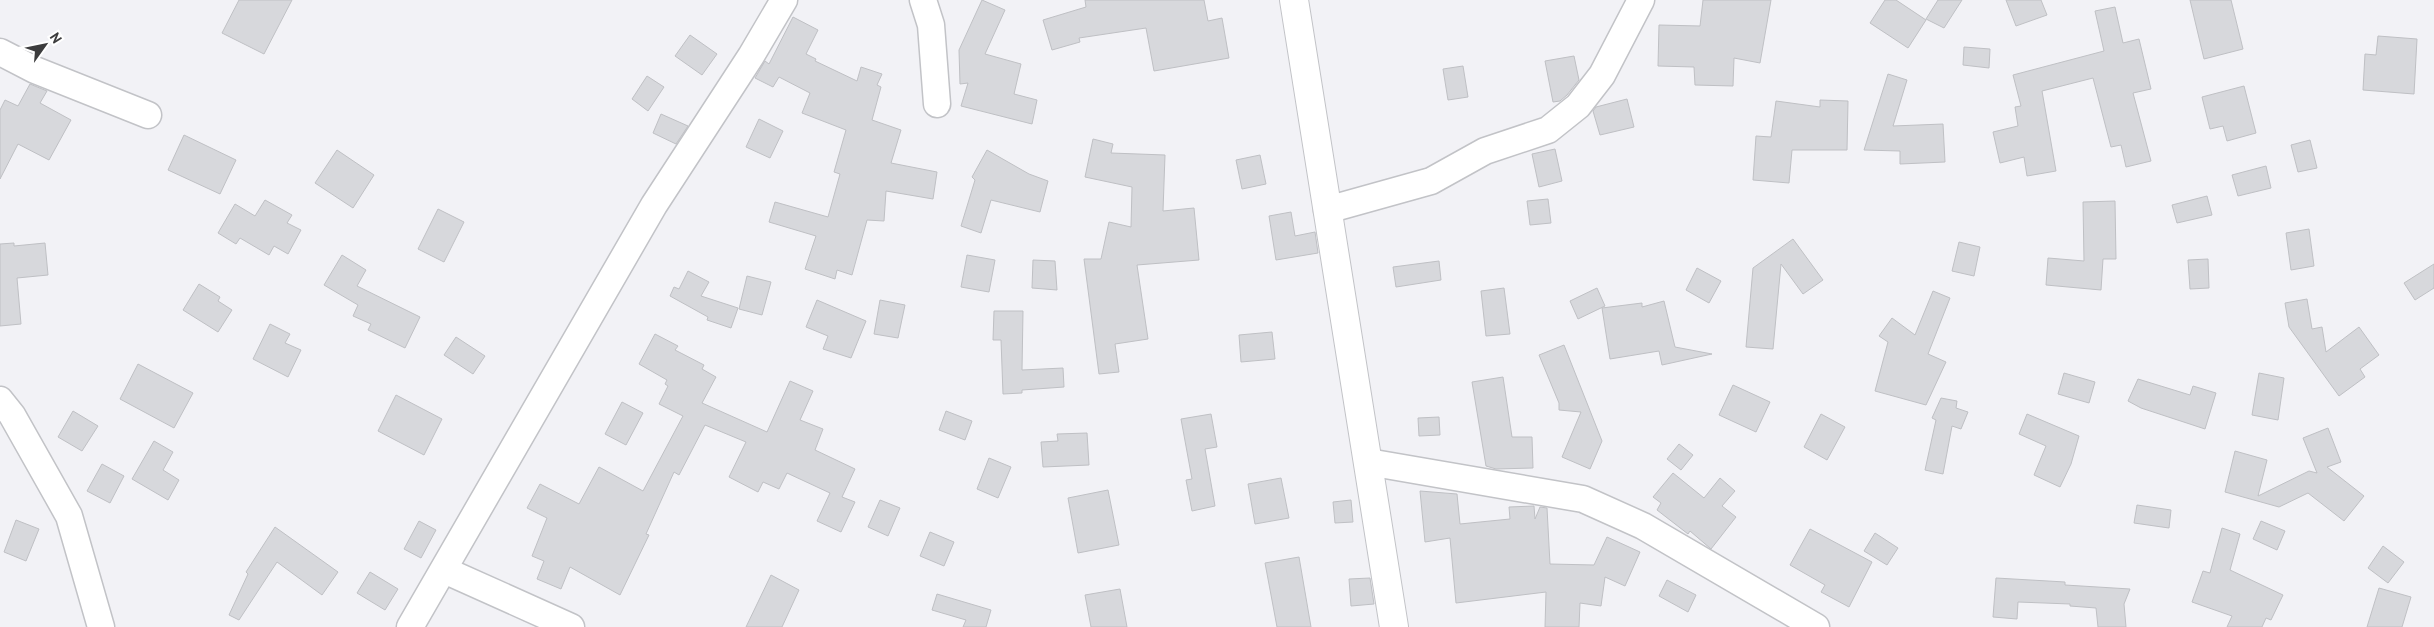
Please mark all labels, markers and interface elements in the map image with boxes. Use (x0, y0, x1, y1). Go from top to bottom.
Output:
north arrow (20, 20, 70, 70)
text: N (46, 29, 66, 47)

